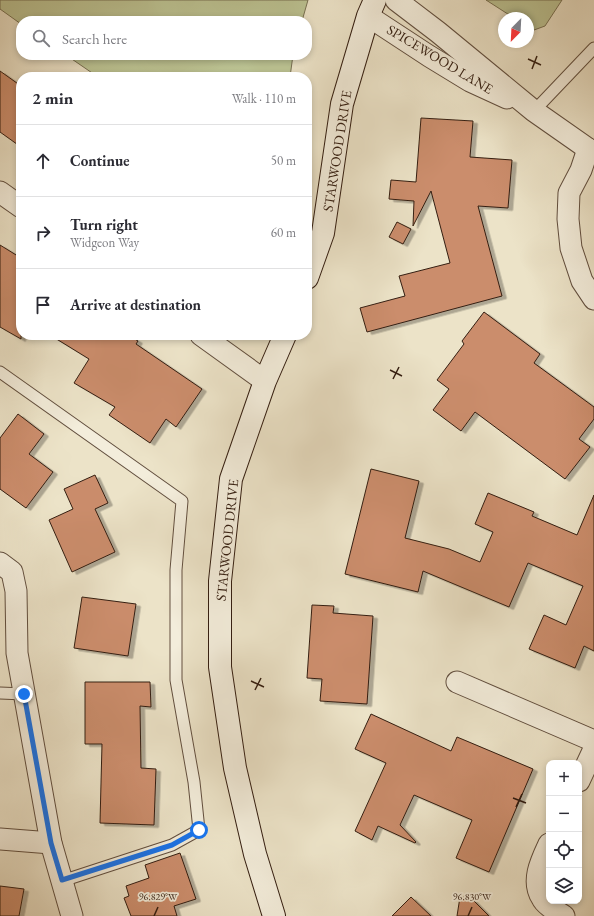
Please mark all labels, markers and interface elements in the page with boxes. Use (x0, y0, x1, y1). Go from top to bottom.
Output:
north arrow (498, 12, 534, 48)
search box (16, 16, 312, 60)
street label: SPICEWOOD LANE (384, 20, 496, 98)
icon: search (30, 27, 52, 49)
text: Search here (62, 29, 127, 48)
text: 2 min (32, 87, 73, 109)
street label: STARWOOD DRIVE (319, 89, 355, 213)
text: Walk · 110 m (232, 90, 296, 107)
icon: ahead (32, 150, 54, 172)
text: Continue (70, 151, 130, 170)
text: 50 m (271, 152, 296, 169)
text: Turn right (70, 215, 138, 234)
icon: right (32, 222, 54, 244)
text: 60 m (271, 224, 296, 241)
text: Widgeon Way (70, 234, 139, 251)
icon: arrive (32, 294, 54, 316)
text: Arrive at destination (70, 295, 201, 314)
street label: STARWOOD DRIVE (212, 478, 242, 602)
route end (15, 685, 33, 703)
map controls (546, 760, 582, 904)
button: + (546, 760, 582, 796)
button: − (546, 796, 582, 832)
route start (190, 821, 208, 839)
button: locate (546, 832, 582, 868)
button: layers (546, 868, 582, 904)
text: 96.829°W (139, 890, 178, 903)
text: 96.830°W (453, 890, 492, 903)

